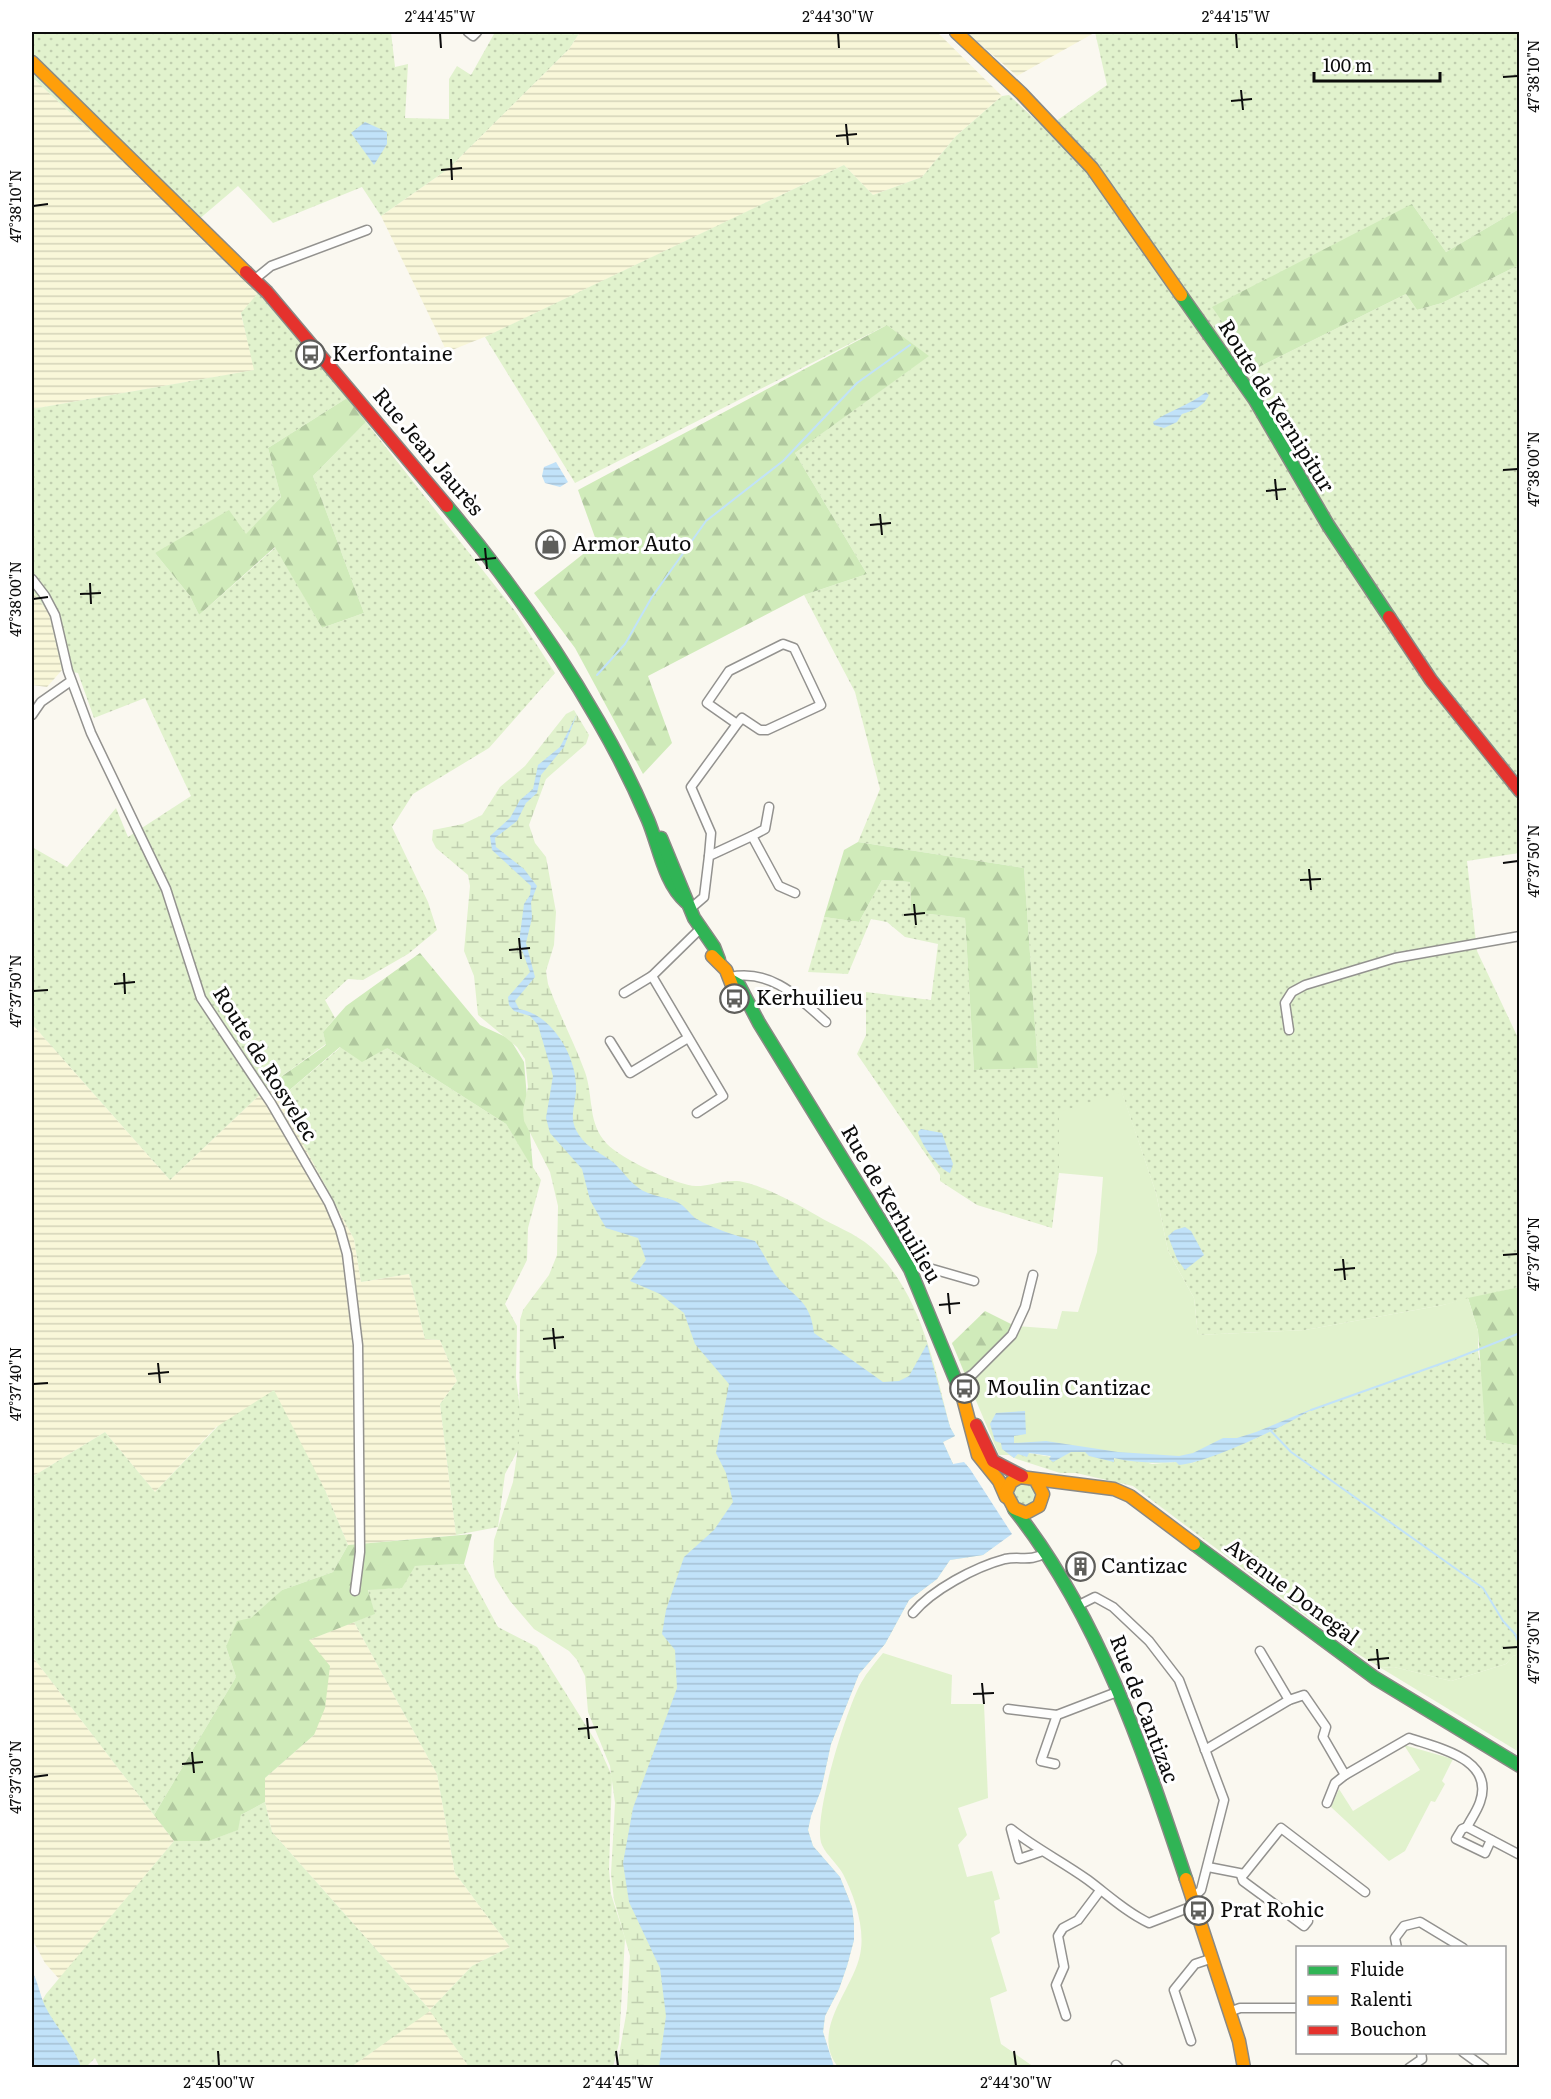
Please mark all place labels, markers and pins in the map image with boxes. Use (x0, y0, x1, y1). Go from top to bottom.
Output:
place label: Kerfontaine (332, 336, 453, 367)
bus stop icon: Kerfontaine (295, 338, 327, 370)
place label: Armor Auto (572, 526, 691, 557)
shop icon: Armor Auto (535, 528, 567, 560)
place label: Kerhuilieu (756, 980, 863, 1011)
bus stop icon: Kerhuilieu (719, 982, 751, 1014)
place label: Moulin Cantizac (986, 1370, 1151, 1401)
bus stop icon: Moulin Cantizac (949, 1372, 981, 1404)
place label: Cantizac (1101, 1548, 1187, 1579)
building icon: Cantizac (1064, 1550, 1096, 1582)
place label: Prat Rohic (1220, 1892, 1324, 1923)
bus stop icon: Prat Rohic (1183, 1894, 1215, 1926)

